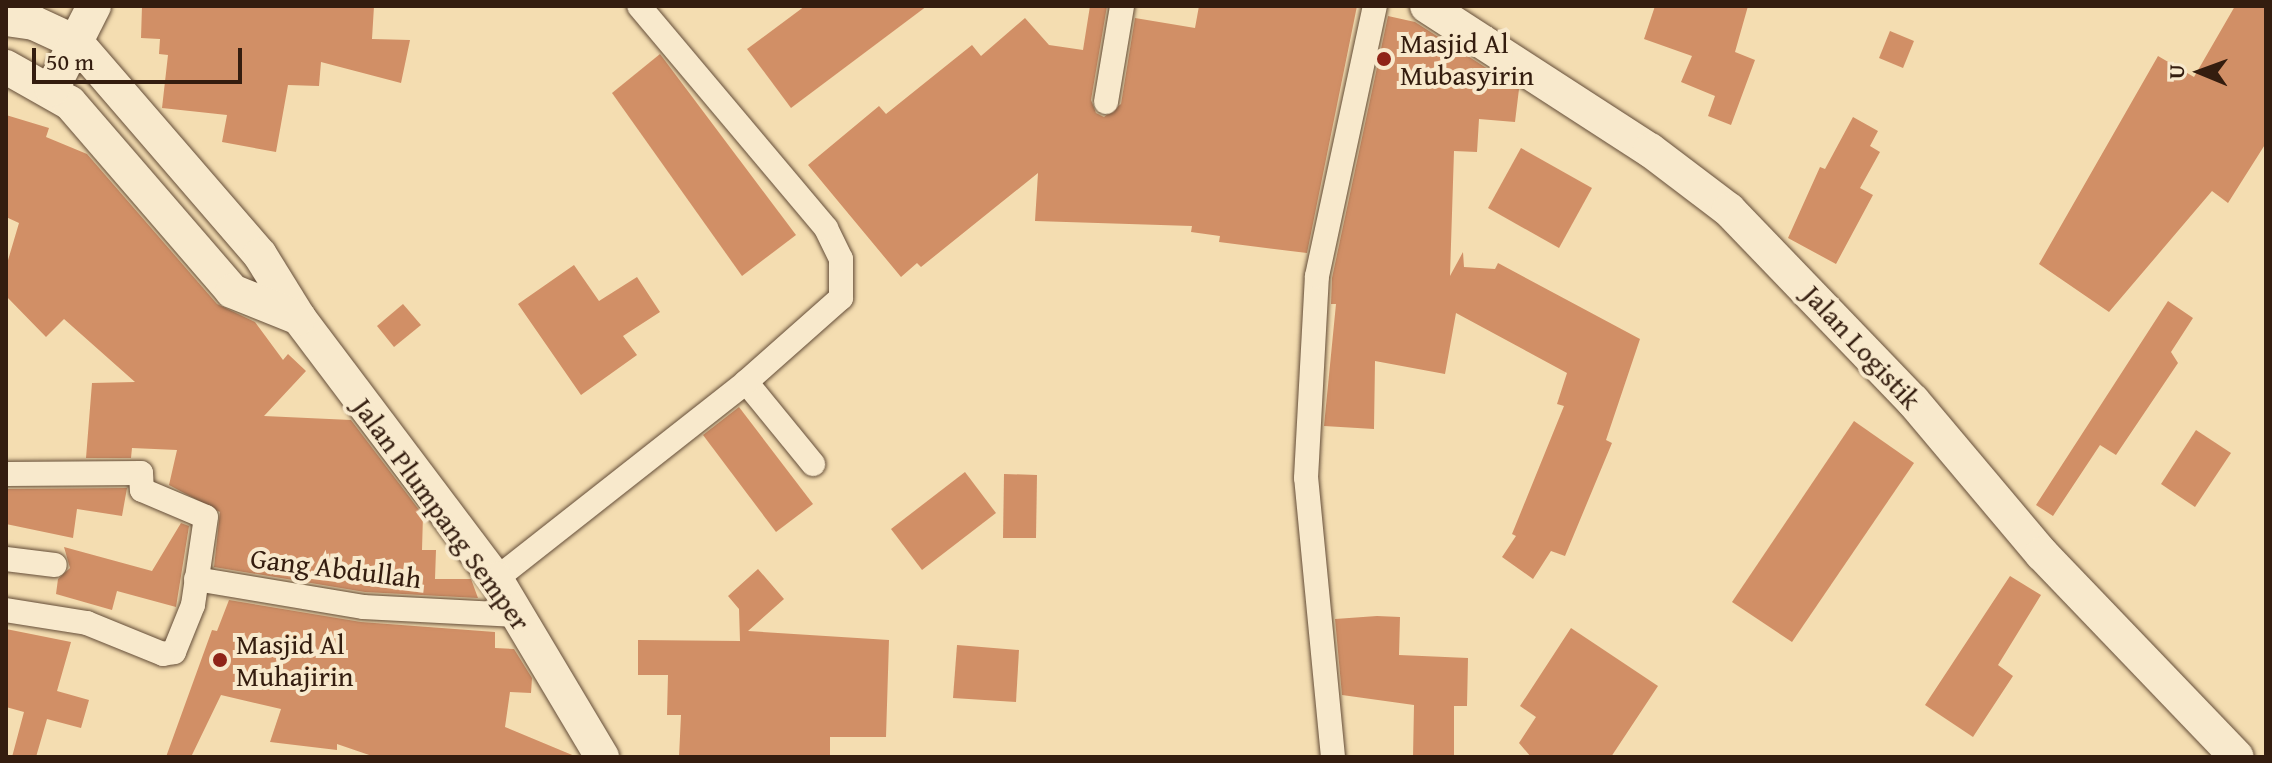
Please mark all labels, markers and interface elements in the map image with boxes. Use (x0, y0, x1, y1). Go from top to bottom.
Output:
place label: Masjid Al Mubasyirin (1400, 26, 1534, 92)
scale bar (36, 32, 246, 82)
north arrow (2160, 32, 2240, 112)
text: 50 m (46, 44, 94, 79)
marker: Masjid Al Mubasyirin (1375, 50, 1393, 68)
text: U (2160, 64, 2192, 79)
street label: Jalan Logistik (1796, 278, 1928, 416)
street label: Jalan Plumpang Semper (346, 391, 538, 637)
street label: Gang Abdullah (249, 541, 423, 595)
place label: Masjid Al Muhajirin (236, 627, 354, 693)
marker: Masjid Al Muhajirin (211, 651, 229, 669)

